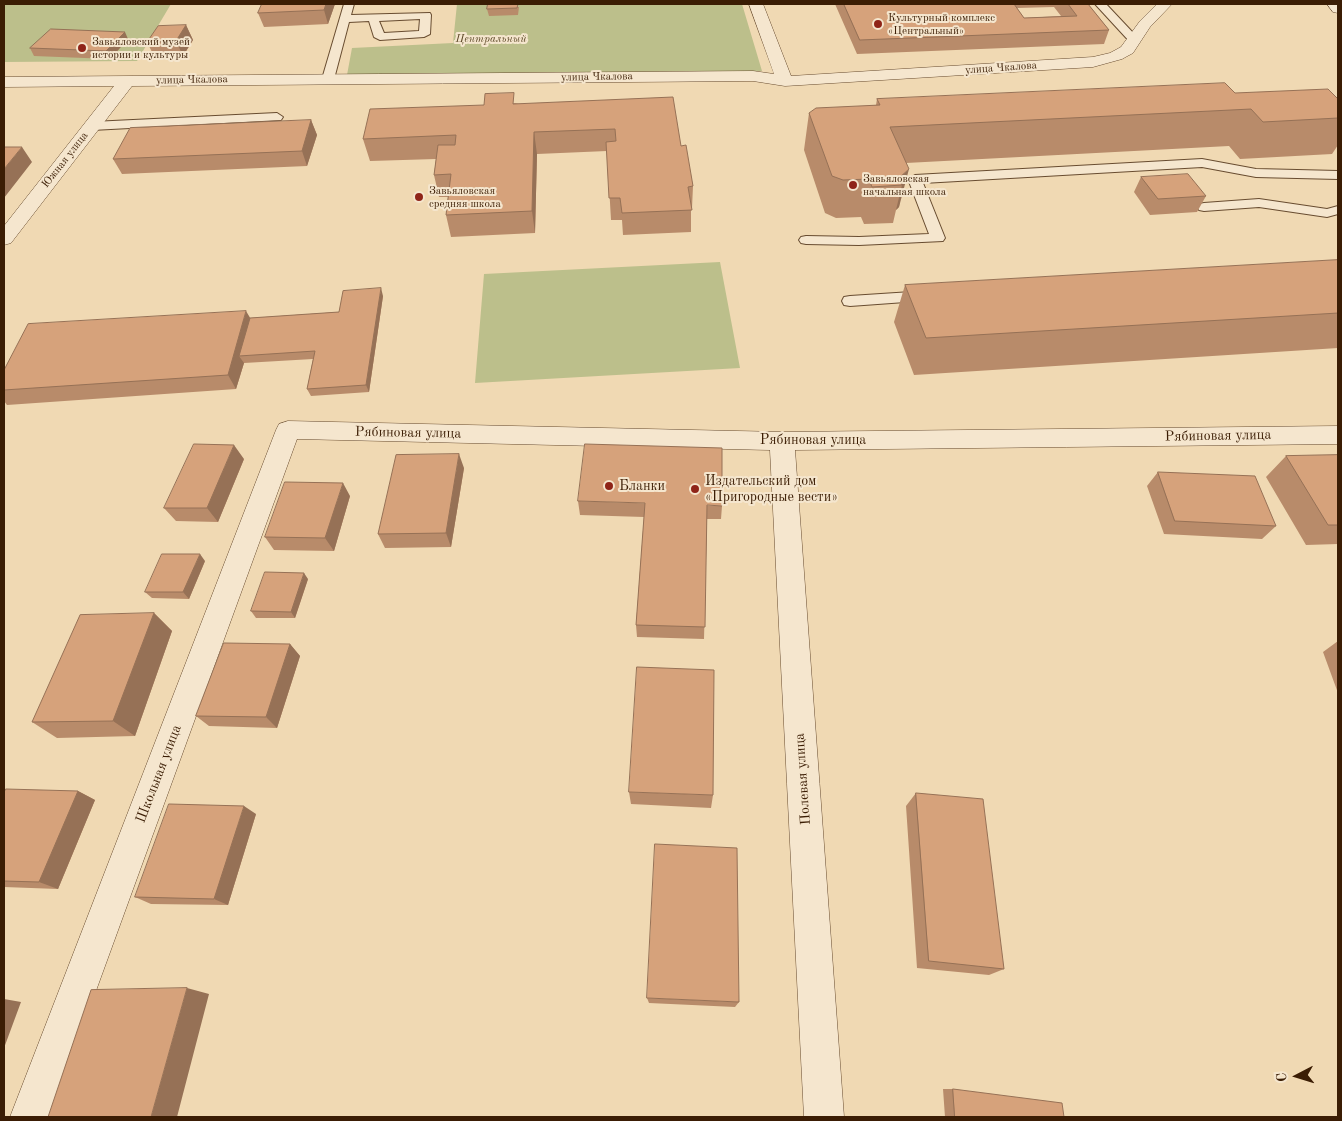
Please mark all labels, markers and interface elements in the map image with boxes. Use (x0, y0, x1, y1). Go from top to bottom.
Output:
place label: Культурный комплекс «Центральный» (888, 11, 995, 37)
marker: Культурный комплекс «Центральный» (872, 18, 884, 30)
park label: Центральный (455, 32, 527, 46)
place label: Завьяловский музей истории и культуры (92, 35, 190, 61)
marker: Завьяловский музей истории и культуры (76, 42, 88, 54)
street label: улица Чкалова (965, 59, 1037, 77)
street label: улица Чкалова (561, 70, 633, 84)
street label: улица Чкалова (156, 73, 228, 87)
street label: Южная улица (39, 129, 91, 191)
place label: Завьяловская начальная школа (863, 172, 946, 198)
marker: Завьяловская начальная школа (847, 179, 859, 191)
place label: Завьяловская средняя школа (429, 184, 501, 210)
marker: Завьяловская средняя школа (413, 191, 425, 203)
street label: Рябиновая улица (355, 424, 461, 442)
street label: Рябиновая улица (1165, 427, 1271, 445)
street label: Рябиновая улица (760, 432, 866, 448)
place label: Издательский дом «Пригородные вести» (705, 473, 838, 506)
place label: Бланки (619, 478, 665, 494)
marker: Бланки (603, 480, 615, 492)
marker: Издательский дом «Пригородные вести» (689, 483, 701, 495)
street label: Школьная улица (133, 723, 185, 825)
street label: Полевая улица (791, 732, 815, 826)
north arrow (1272, 1051, 1322, 1101)
text: С (1275, 1072, 1289, 1083)

